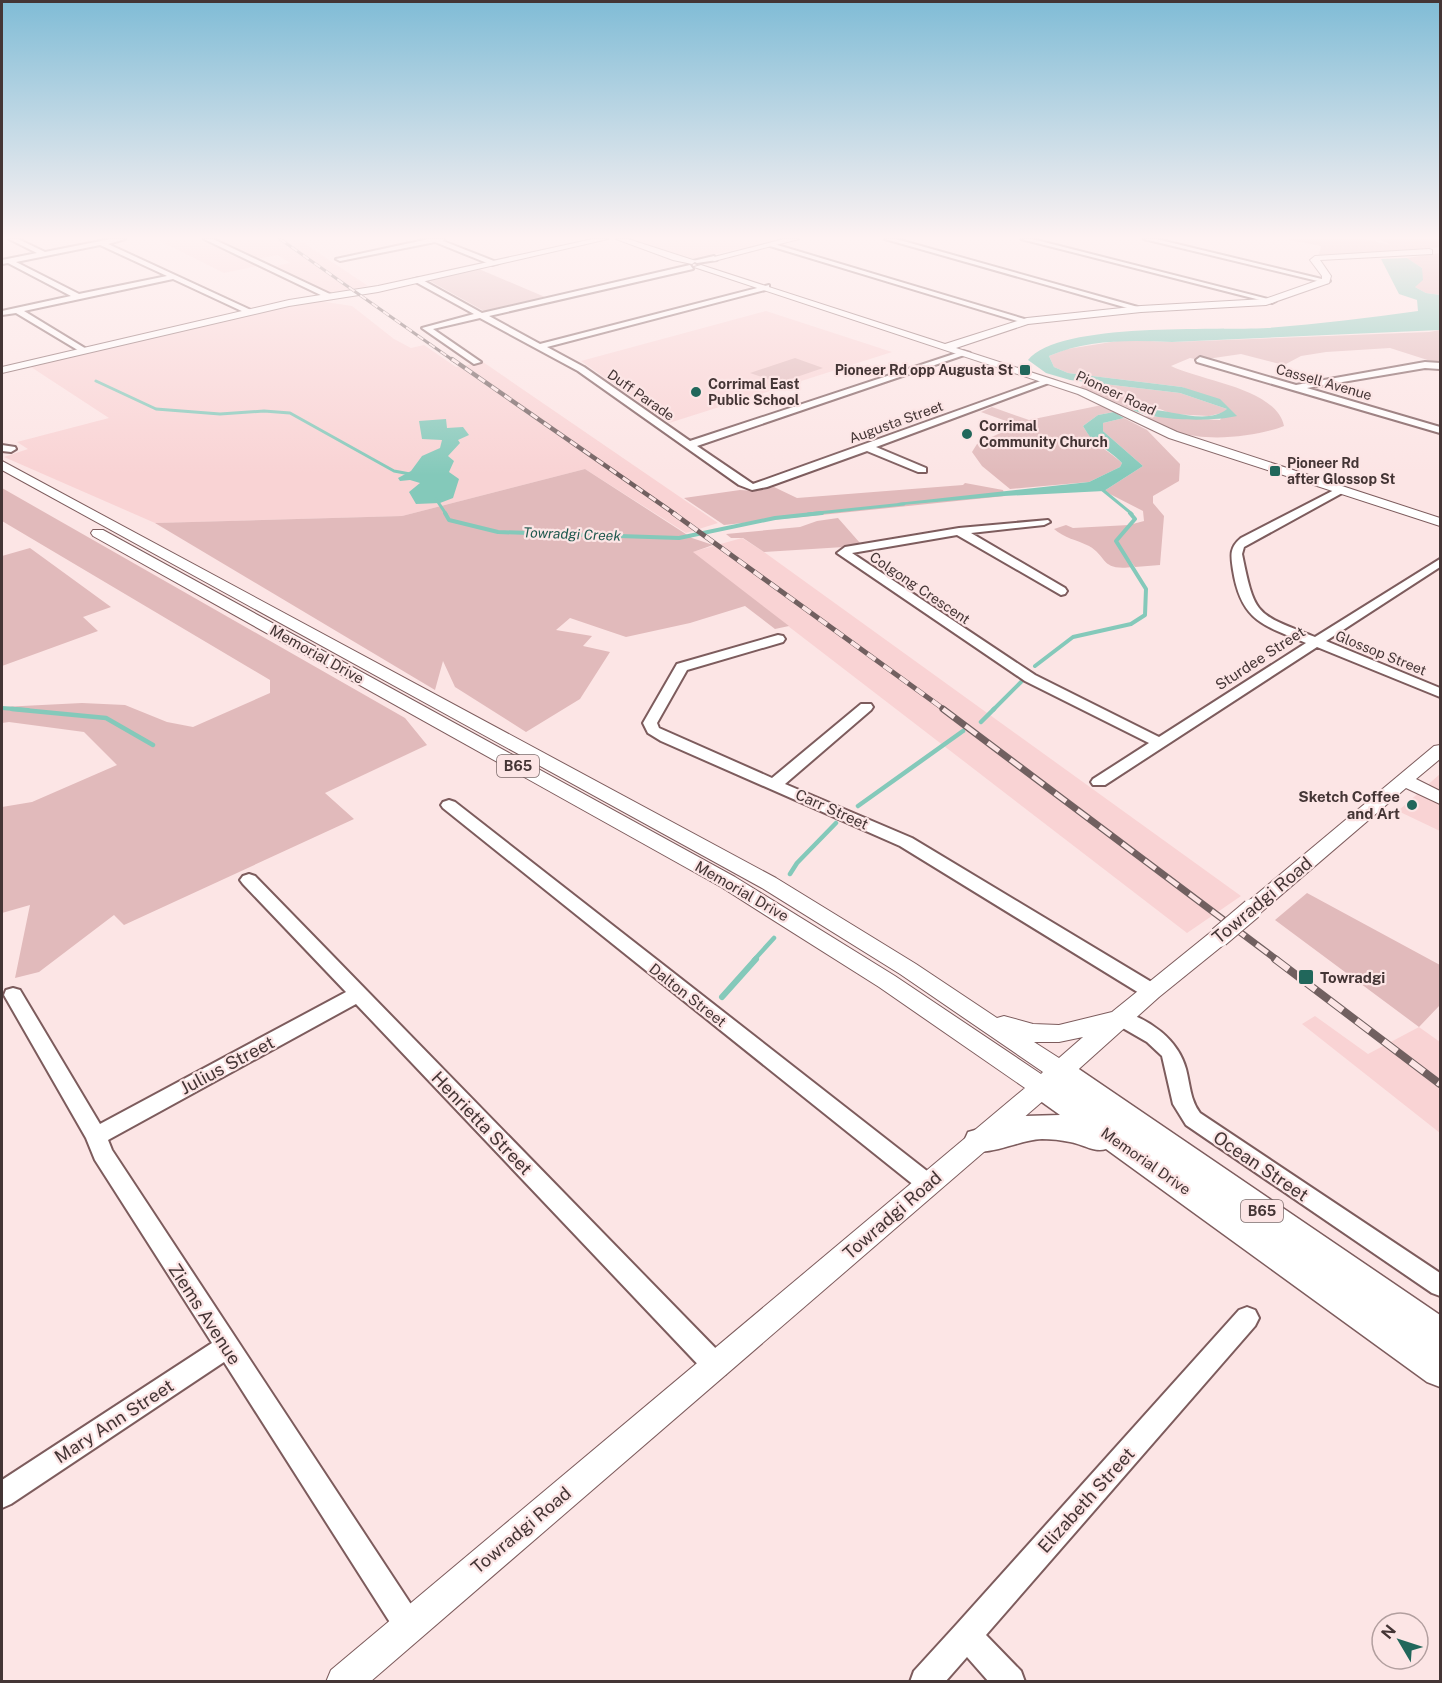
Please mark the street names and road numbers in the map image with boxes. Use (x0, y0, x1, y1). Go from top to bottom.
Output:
street label: Cassell Avenue (1274, 361, 1374, 403)
street label: Duff Parade (605, 366, 677, 424)
street label: Pioneer Road (1074, 368, 1158, 418)
street label: Augusta Street (847, 398, 945, 446)
street label: Colgong Crescent (867, 549, 973, 627)
street label: Memorial Drive (267, 621, 367, 687)
street label: Sturdee Street (1212, 623, 1308, 693)
street label: Glossop Street (1333, 627, 1429, 679)
road number: B65 (497, 755, 539, 777)
street label: Carr Street (793, 785, 871, 833)
street label: Towradgi Road (1208, 852, 1316, 948)
street label: Memorial Drive (692, 857, 792, 925)
street label: Dalton Street (646, 960, 730, 1030)
street label: Julius Street (176, 1031, 278, 1099)
street label: Henrietta Street (427, 1067, 537, 1179)
street label: Memorial Drive (1098, 1124, 1194, 1198)
street label: Ocean Street (1209, 1126, 1313, 1206)
street label: Towradgi Road (838, 1167, 946, 1263)
road number: B65 (1241, 1200, 1283, 1222)
street label: Ziems Avenue (164, 1259, 246, 1369)
street label: Mary Ann Street (51, 1375, 177, 1467)
street label: Elizabeth Street (1033, 1443, 1139, 1557)
street label: Towradgi Road (467, 1482, 575, 1578)

